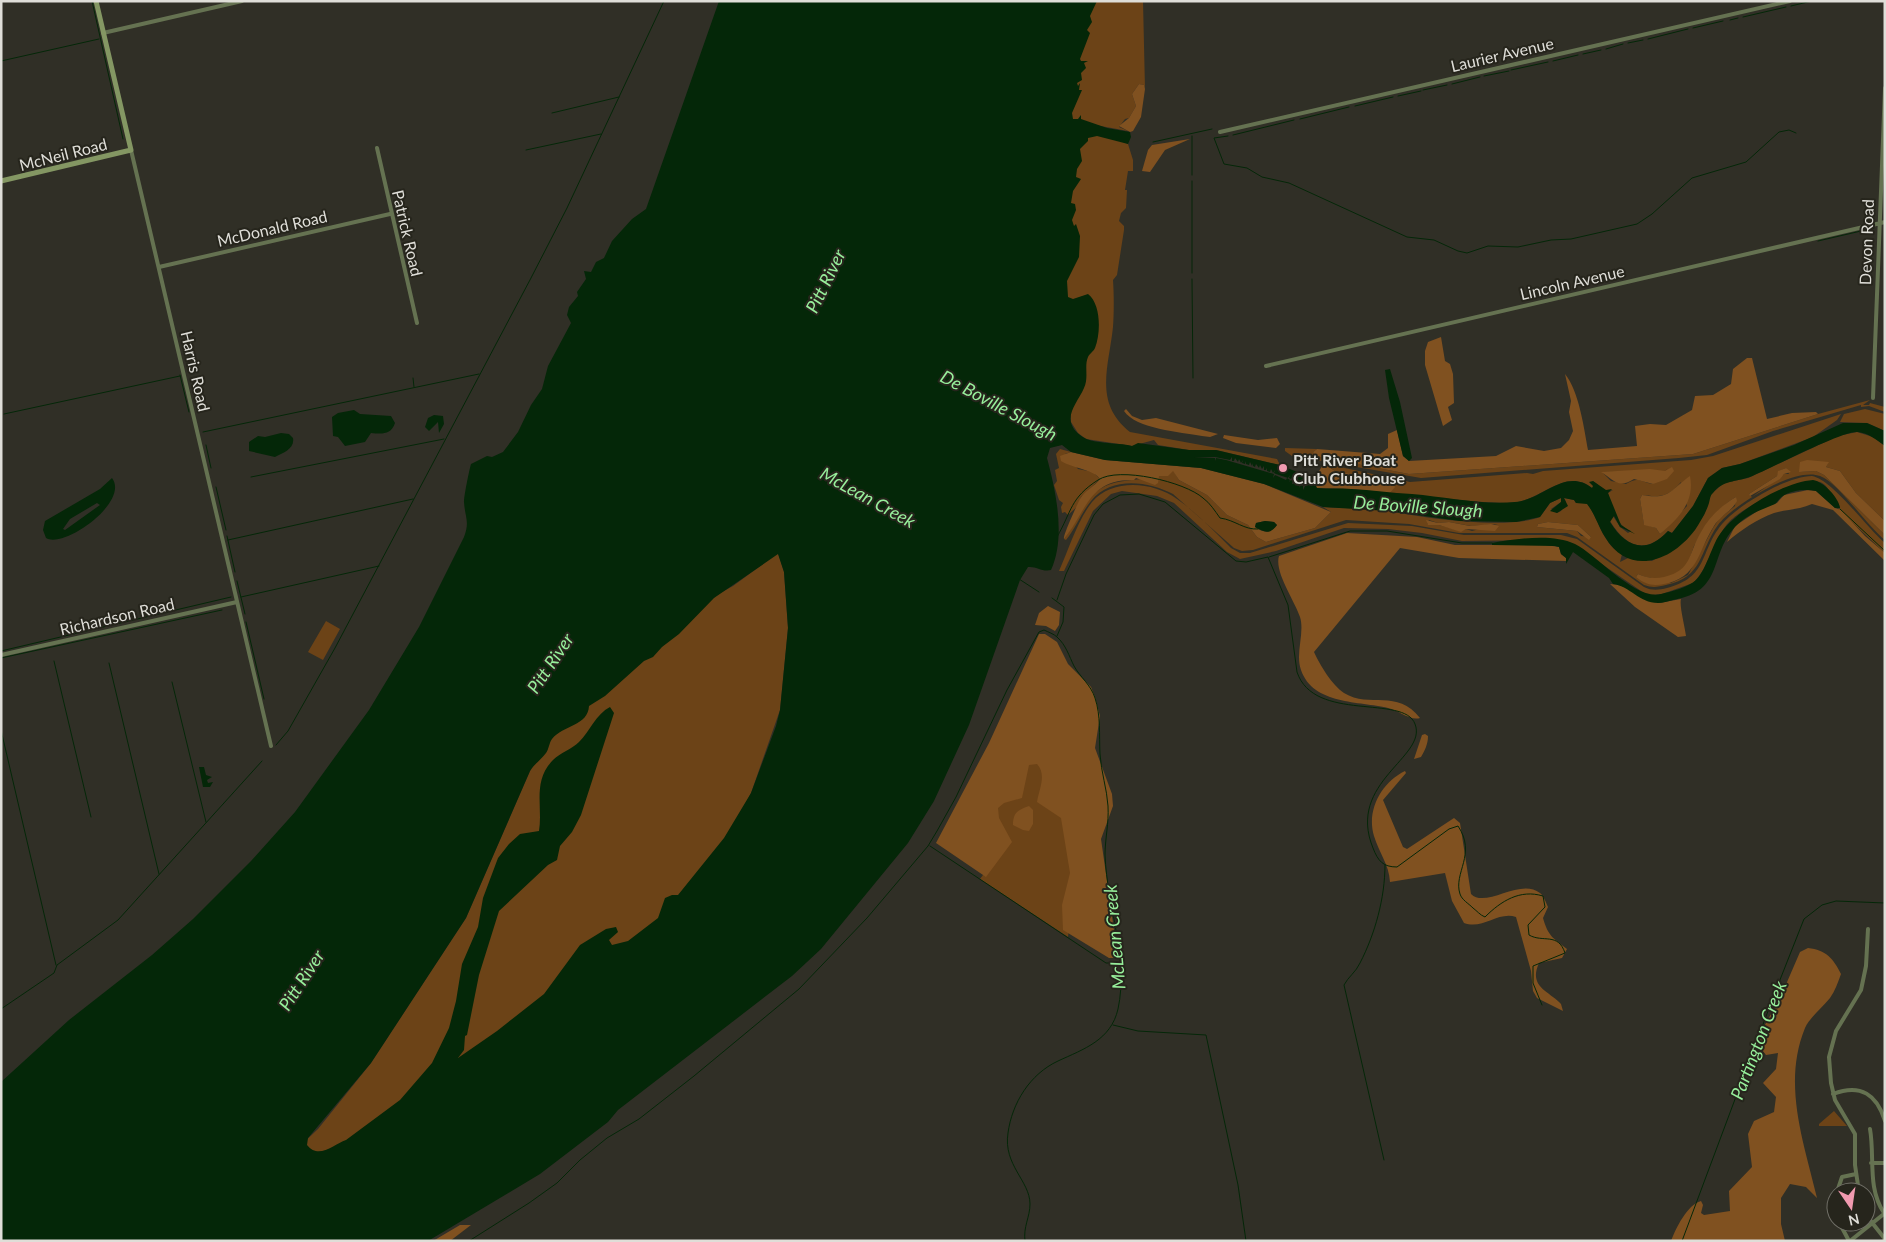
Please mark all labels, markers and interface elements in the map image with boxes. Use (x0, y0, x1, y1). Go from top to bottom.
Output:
street label: Laurier Avenue (1449, 33, 1555, 75)
street label: McNeil Road (17, 134, 109, 174)
street label: Patrick Road (389, 188, 427, 278)
street label: Devon Road (1855, 199, 1877, 285)
street label: McDonald Road (215, 206, 329, 250)
water label: Pitt River (800, 245, 850, 316)
street label: Lincoln Avenue (1518, 261, 1626, 303)
street label: Harris Road (178, 329, 214, 413)
water label: De Boville Slough (937, 365, 1061, 445)
place label: Pitt River Boat Club Clubhouse (1293, 450, 1405, 487)
water label: McLean Creek (817, 462, 920, 532)
marker: Pitt River Boat Club Clubhouse (1277, 462, 1289, 474)
water label: De Boville Slough (1353, 491, 1483, 521)
street label: Richardson Road (58, 594, 176, 638)
water label: Pitt River (522, 628, 579, 697)
water label: McLean Creek (1098, 883, 1130, 990)
water label: Pitt River (273, 945, 329, 1014)
water label: Partington Creek (1725, 977, 1791, 1102)
north arrow (1826, 1182, 1876, 1232)
text: N (1847, 1211, 1861, 1230)

